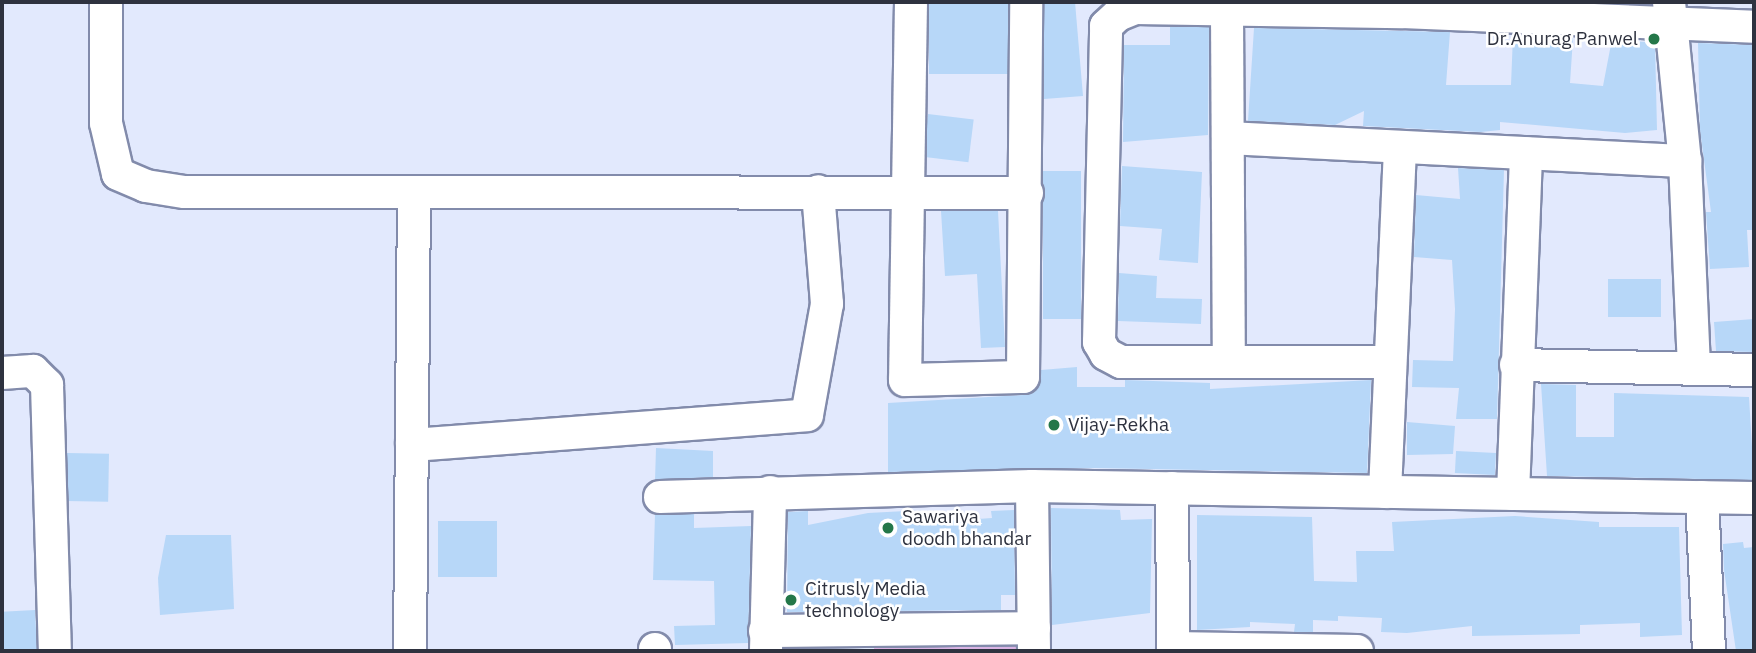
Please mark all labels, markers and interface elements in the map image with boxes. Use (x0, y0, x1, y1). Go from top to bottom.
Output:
place label: Dr.Anurag Panwel (1487, 28, 1638, 50)
marker: Dr.Anurag Panwel (1644, 29, 1664, 49)
place label: Vijay-Rekha (1068, 414, 1169, 436)
marker: Vijay-Rekha (1046, 417, 1062, 433)
place label: Sawariya doodh bhandar (902, 506, 1031, 550)
marker: Sawariya doodh bhandar (880, 520, 896, 536)
place label: Citrusly Media technology (805, 578, 926, 622)
marker: Citrusly Media technology (783, 592, 799, 608)

